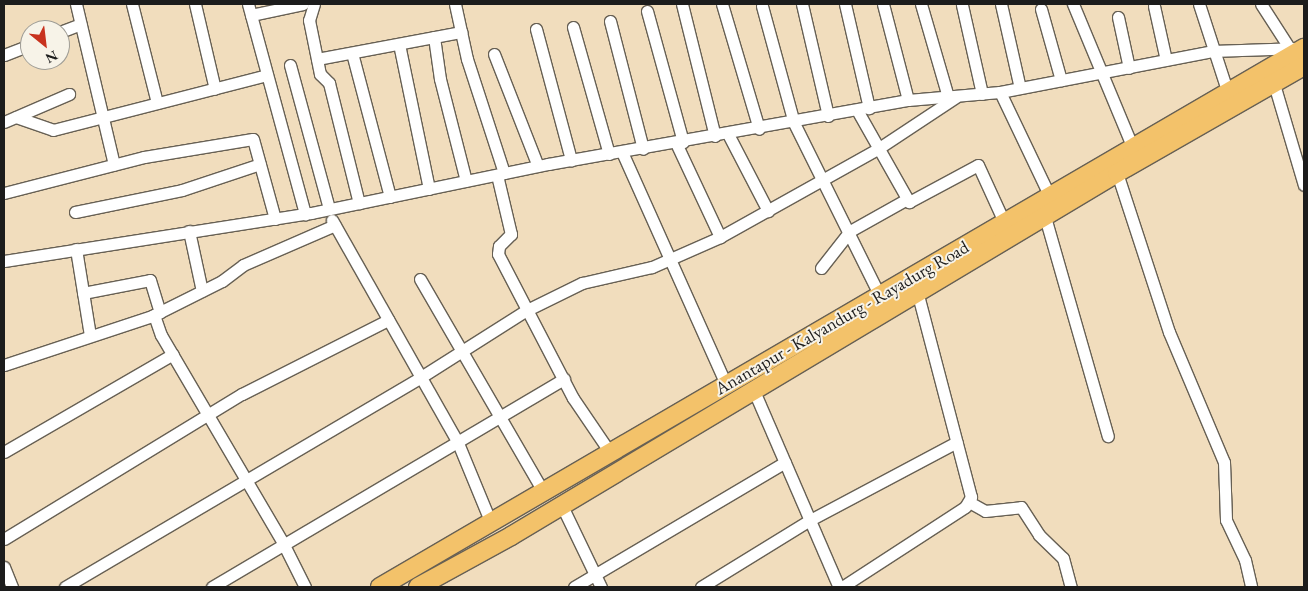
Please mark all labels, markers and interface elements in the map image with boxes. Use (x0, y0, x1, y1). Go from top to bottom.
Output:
north arrow (20, 20, 70, 70)
text: N (42, 47, 61, 68)
street label: Anantapur - Kalyandurg - Rayadurg Road (711, 236, 973, 400)

